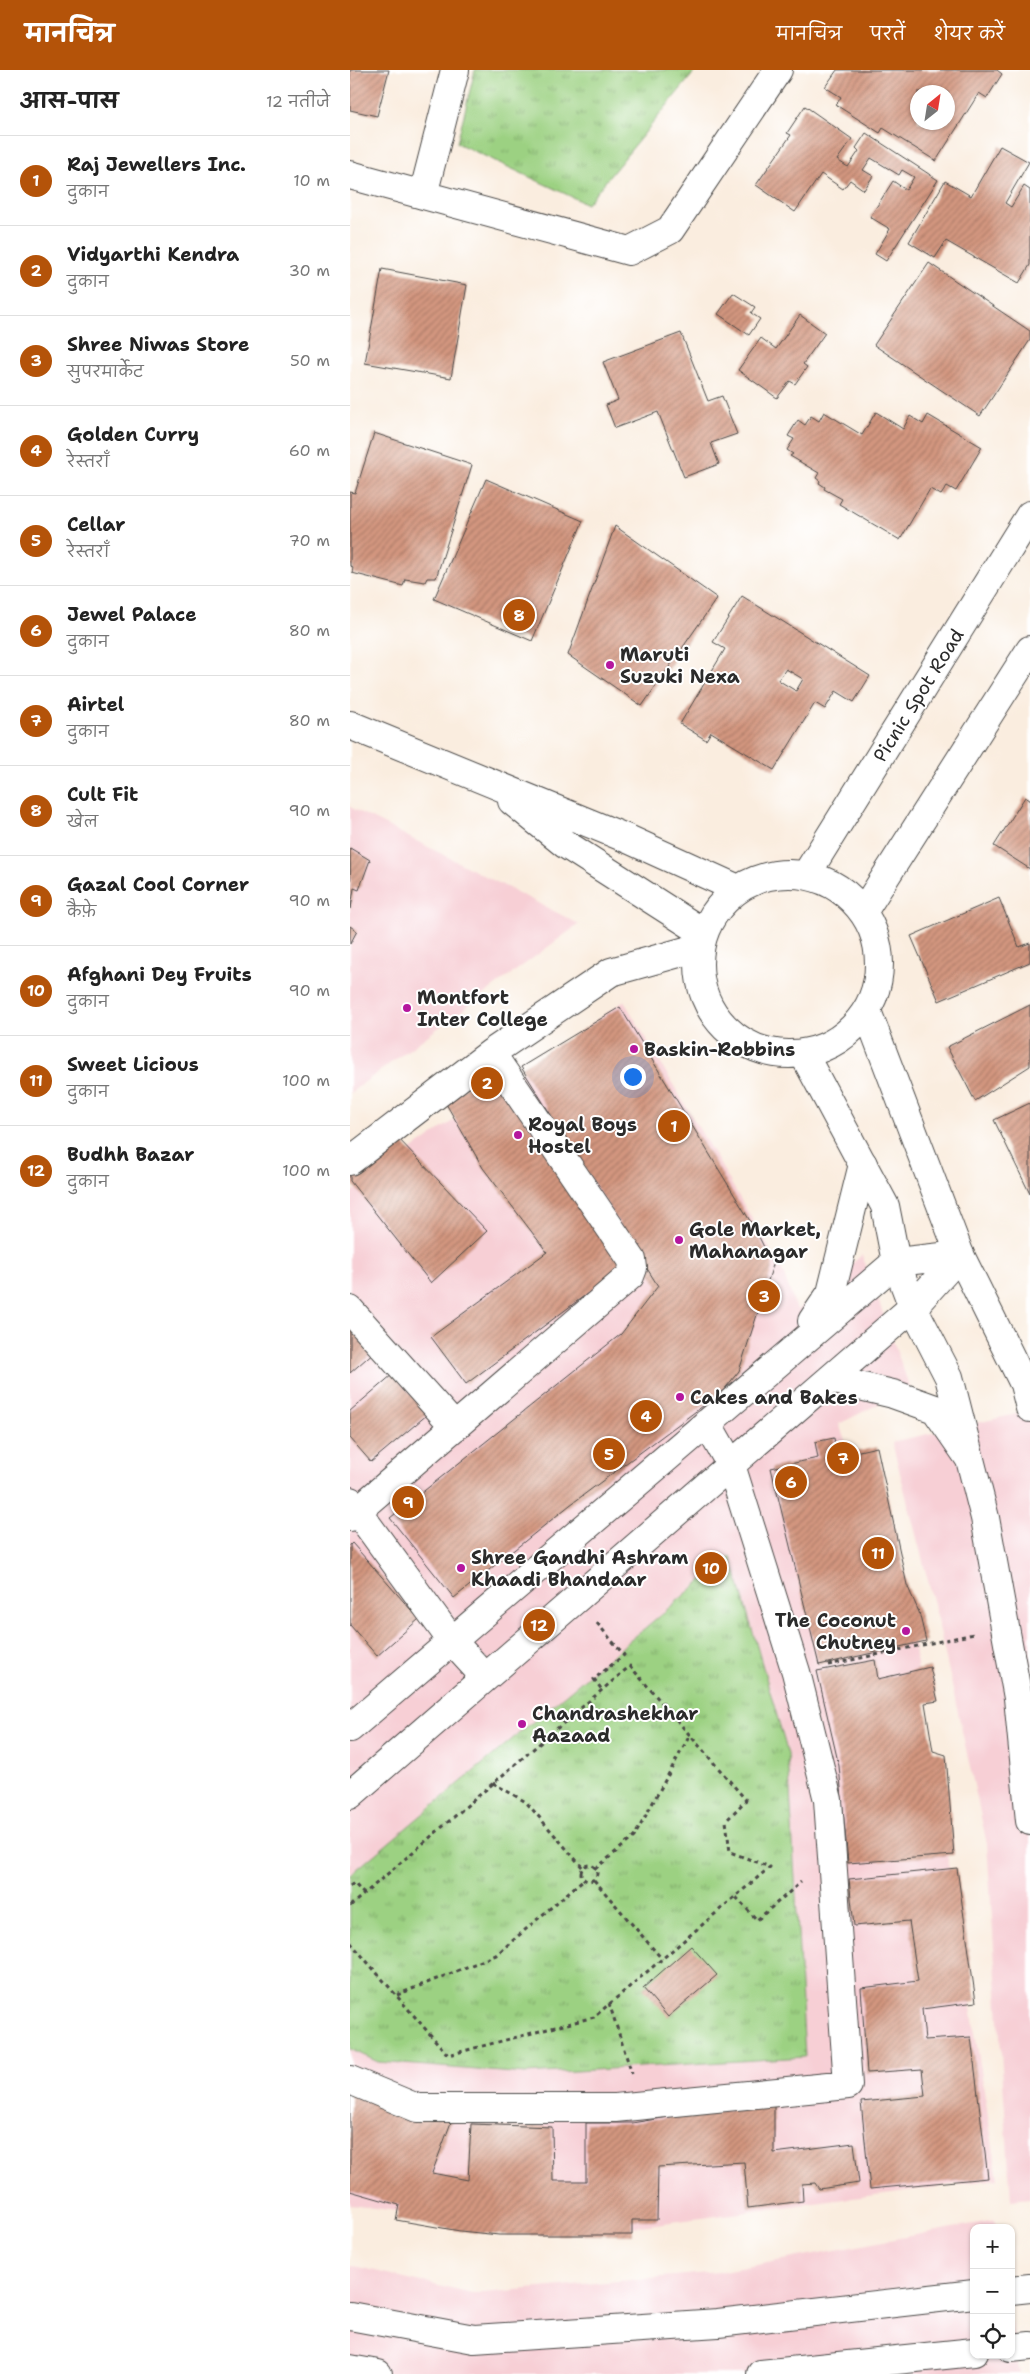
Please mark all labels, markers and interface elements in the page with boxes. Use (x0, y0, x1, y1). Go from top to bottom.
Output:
text: मानचित्र (25, 18, 114, 50)
text: मानचित्र (776, 22, 842, 46)
text: परतें (870, 22, 905, 46)
text: शेयर करें (933, 22, 1005, 46)
north arrow (910, 85, 955, 130)
text: आस-पास (20, 87, 118, 115)
text: 12 नतीजे (266, 91, 330, 112)
text: Raj Jewellers Inc. (67, 152, 246, 177)
text: 1 (32, 170, 40, 191)
text: 10 m (293, 170, 330, 191)
text: दुकान (67, 181, 109, 202)
text: Vidyarthi Kendra (67, 242, 239, 267)
text: 2 (30, 260, 42, 281)
text: 30 m (289, 260, 330, 281)
text: दुकान (67, 271, 109, 292)
text: Shree Niwas Store (67, 332, 249, 357)
text: 3 (30, 350, 42, 371)
text: 50 m (290, 350, 330, 371)
text: सुपरमार्केट (67, 361, 144, 382)
text: Golden Curry (67, 422, 199, 447)
text: 4 (30, 440, 42, 461)
text: 60 m (289, 440, 330, 461)
text: रेस्तराँ (67, 451, 110, 472)
text: Cellar (67, 512, 125, 537)
text: 5 (31, 530, 41, 551)
text: 70 m (289, 530, 330, 551)
text: रेस्तराँ (67, 541, 110, 562)
pin: 8 (503, 596, 535, 634)
text: Jewel Palace (67, 602, 197, 627)
text: 6 (30, 620, 42, 641)
text: 80 m (289, 620, 330, 641)
street label: Picnic Spot Road (867, 624, 969, 767)
text: दुकान (67, 631, 109, 652)
place label: Maruti Suzuki Nexa (620, 642, 740, 689)
marker: Maruti Suzuki Nexa (604, 659, 616, 671)
text: Airtel (67, 692, 124, 717)
text: 7 (30, 710, 42, 731)
text: 80 m (289, 710, 330, 731)
text: दुकान (67, 721, 109, 742)
text: Cult Fit (67, 782, 138, 807)
text: 8 (30, 800, 42, 821)
text: 90 m (289, 800, 330, 821)
text: खेल (67, 811, 98, 832)
text: Gazal Cool Corner (67, 872, 249, 897)
text: 9 (30, 890, 42, 911)
text: 90 m (289, 890, 330, 911)
text: कैफ़े (67, 901, 96, 922)
text: Afghani Dey Fruits (67, 962, 252, 987)
text: 10 (27, 980, 45, 1001)
text: 90 m (289, 980, 330, 1001)
place label: Montfort Inter College (417, 985, 548, 1032)
text: दुकान (67, 991, 109, 1012)
marker: Montfort Inter College (401, 1002, 413, 1014)
place label: Baskin-Robbins (644, 1037, 795, 1062)
marker: Baskin-Robbins (628, 1043, 640, 1055)
text: Sweet Licious (67, 1052, 199, 1077)
pin: 2 (471, 1064, 503, 1102)
your location (620, 1064, 646, 1090)
text: 11 (29, 1070, 43, 1091)
text: 100 m (282, 1070, 330, 1091)
text: दुकान (67, 1081, 109, 1102)
pin: 1 (658, 1107, 690, 1145)
place label: Royal Boys Hostel (528, 1112, 637, 1159)
marker: Royal Boys Hostel (512, 1129, 524, 1141)
text: Budhh Bazar (67, 1142, 195, 1167)
text: 12 (27, 1160, 45, 1181)
text: 100 m (282, 1160, 330, 1181)
text: दुकान (67, 1171, 109, 1192)
place label: Gole Market, Mahanagar (689, 1217, 821, 1264)
marker: Gole Market, Mahanagar (673, 1234, 685, 1246)
pin: 3 (748, 1277, 780, 1315)
place label: Cakes and Bakes (690, 1385, 858, 1410)
marker: Cakes and Bakes (674, 1391, 686, 1403)
pin: 4 (630, 1397, 662, 1435)
pin: 5 (593, 1435, 625, 1473)
pin: 7 (827, 1439, 859, 1477)
pin: 6 (775, 1463, 807, 1501)
pin: 9 (392, 1483, 424, 1521)
pin: 11 (862, 1534, 894, 1572)
place label: Shree Gandhi Ashram Khaadi Bhandaar (471, 1545, 688, 1592)
pin: 10 (695, 1549, 727, 1587)
marker: Shree Gandhi Ashram Khaadi Bhandaar (455, 1562, 467, 1574)
pin: 12 (523, 1606, 555, 1644)
place label: The Coconut Chutney (775, 1608, 896, 1655)
marker: The Coconut Chutney (900, 1625, 912, 1637)
place label: Chandrashekhar Aazaad (532, 1701, 698, 1748)
marker: Chandrashekhar Aazaad (516, 1718, 528, 1730)
map controls (970, 2224, 1015, 2359)
button: + (970, 2224, 1015, 2269)
button: − (970, 2269, 1015, 2314)
button: locate (970, 2314, 1015, 2359)

